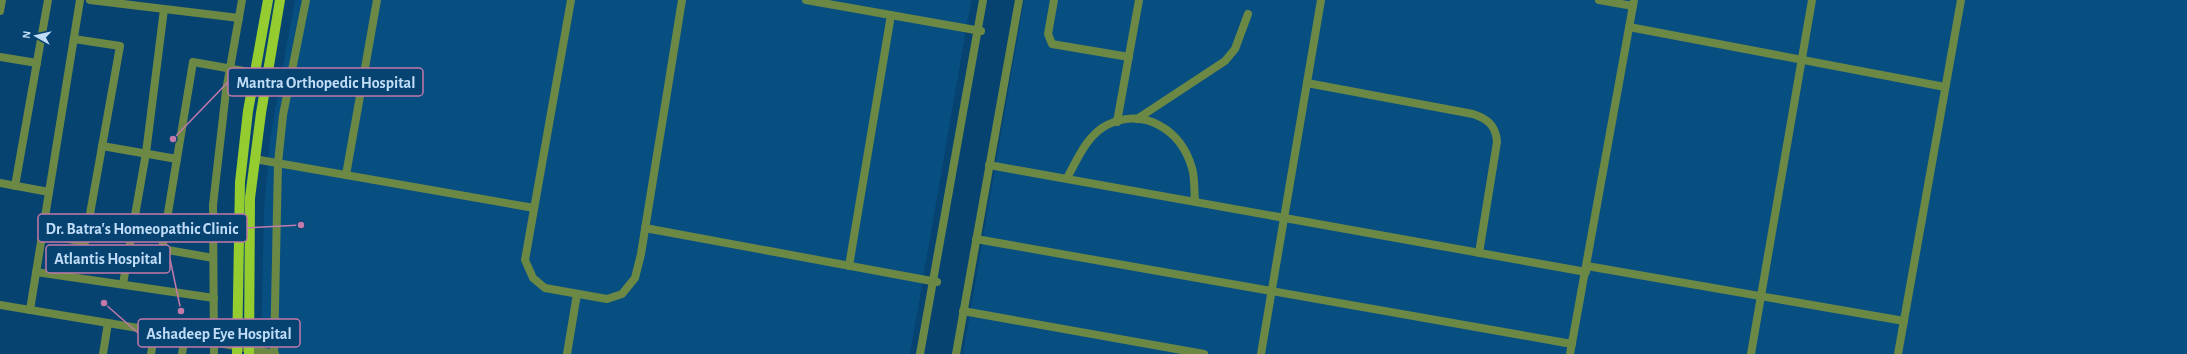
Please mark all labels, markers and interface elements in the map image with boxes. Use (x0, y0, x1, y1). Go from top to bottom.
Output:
north arrow (16, 16, 56, 56)
text: N (21, 30, 33, 39)
callout: Mantra Orthopedic Hospital (228, 68, 423, 96)
text: Mantra Orthopedic Hospital (237, 75, 415, 91)
callout: Dr. Batra's Homeopathic Clinic (38, 214, 247, 242)
text: Dr. Batra's Homeopathic Clinic (46, 221, 238, 237)
callout: Atlantis Hospital (46, 245, 170, 273)
text: Atlantis Hospital (54, 251, 162, 267)
callout: Ashadeep Eye Hospital (138, 319, 300, 347)
text: Ashadeep Eye Hospital (146, 326, 292, 343)

